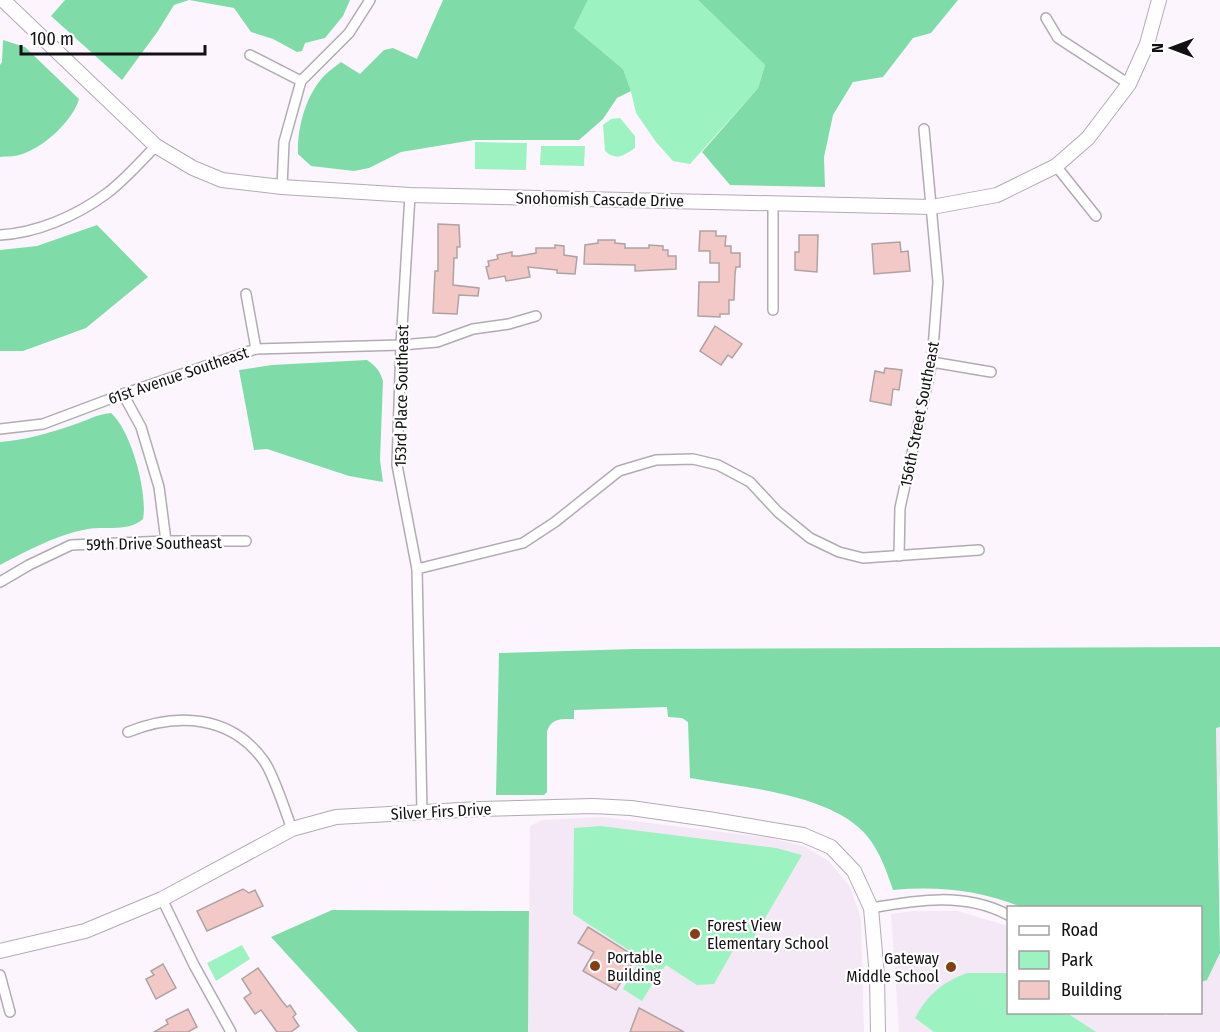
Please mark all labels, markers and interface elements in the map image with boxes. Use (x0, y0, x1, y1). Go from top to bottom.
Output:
scale bar (21, 18, 206, 56)
north arrow (1142, 18, 1202, 78)
text: 100 m (30, 28, 74, 50)
text: N (1148, 43, 1167, 53)
street label: Snohomish Cascade Drive (516, 189, 684, 210)
street label: 153rd Place Southeast (391, 324, 412, 467)
street label: 156th Street Southeast (896, 339, 943, 489)
street label: 61st Avenue Southeast (106, 342, 252, 408)
street label: 59th Drive Southeast (86, 533, 223, 554)
street label: Silver Firs Drive (390, 799, 492, 824)
legend (1007, 906, 1202, 1014)
place label: Forest View Elementary School (707, 916, 829, 953)
text: Road (1061, 919, 1098, 941)
marker: Forest View Elementary School (688, 927, 702, 941)
place label: Portable Building (607, 948, 663, 985)
place label: Gateway Middle School (846, 949, 940, 986)
text: Park (1061, 949, 1094, 971)
marker: Portable Building (588, 959, 602, 973)
marker: Gateway Middle School (944, 960, 958, 974)
text: Building (1061, 979, 1122, 1001)

